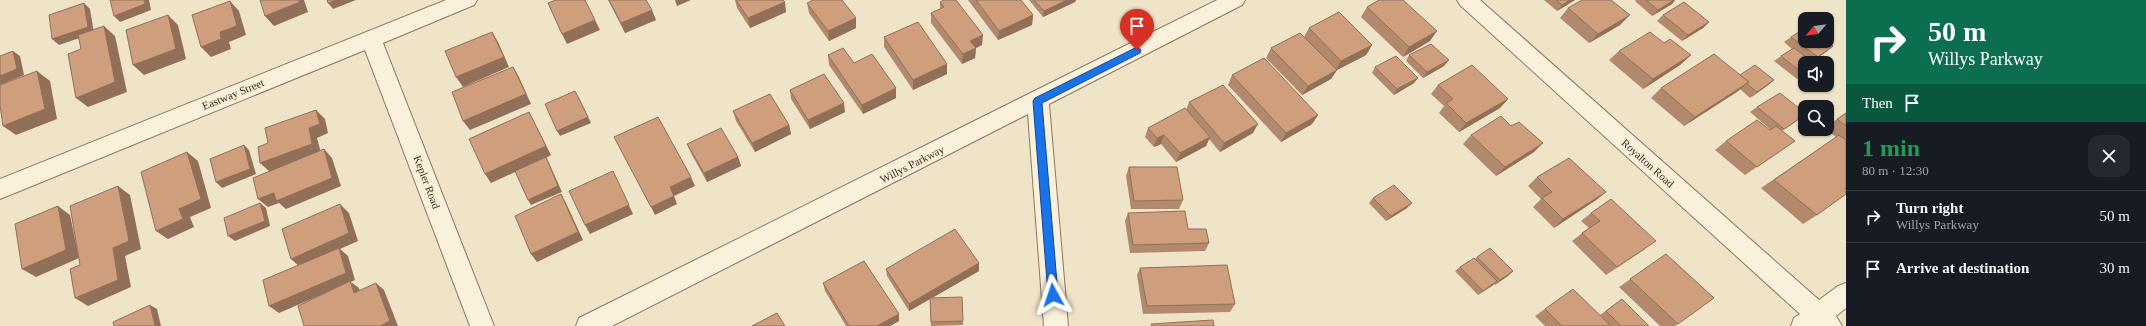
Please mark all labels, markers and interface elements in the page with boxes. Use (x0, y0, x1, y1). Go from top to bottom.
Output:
pin (1120, 9, 1154, 50)
north arrow (1798, 12, 1834, 48)
map controls (1798, 12, 1834, 136)
icon: arrive (1126, 15, 1148, 37)
icon: right (1862, 16, 1914, 68)
text: 50 m (1928, 16, 1986, 47)
text: Willys Parkway (1928, 49, 2043, 69)
button: sound (1798, 56, 1834, 92)
street label: Eastway Street (200, 76, 266, 112)
icon: arrive (1901, 92, 1923, 114)
text: Then (1862, 95, 1893, 111)
button: search (1798, 100, 1834, 136)
text: 1 min (1862, 135, 1920, 161)
button: close (2088, 135, 2130, 177)
street label: Royalton Road (1619, 136, 1677, 190)
street label: Willys Parkway (878, 143, 946, 185)
street label: Kepler Road (411, 154, 443, 211)
text: 80 m · 12:30 (1862, 163, 1929, 178)
text: Turn right (1896, 200, 1963, 216)
icon: right (1862, 206, 1884, 228)
text: 50 m (2100, 208, 2130, 224)
text: Willys Parkway (1896, 217, 1979, 232)
icon: arrive (1862, 258, 1884, 280)
text: Arrive at destination (1896, 260, 2029, 276)
text: 30 m (2100, 260, 2130, 276)
position arrow (1032, 274, 1074, 316)

